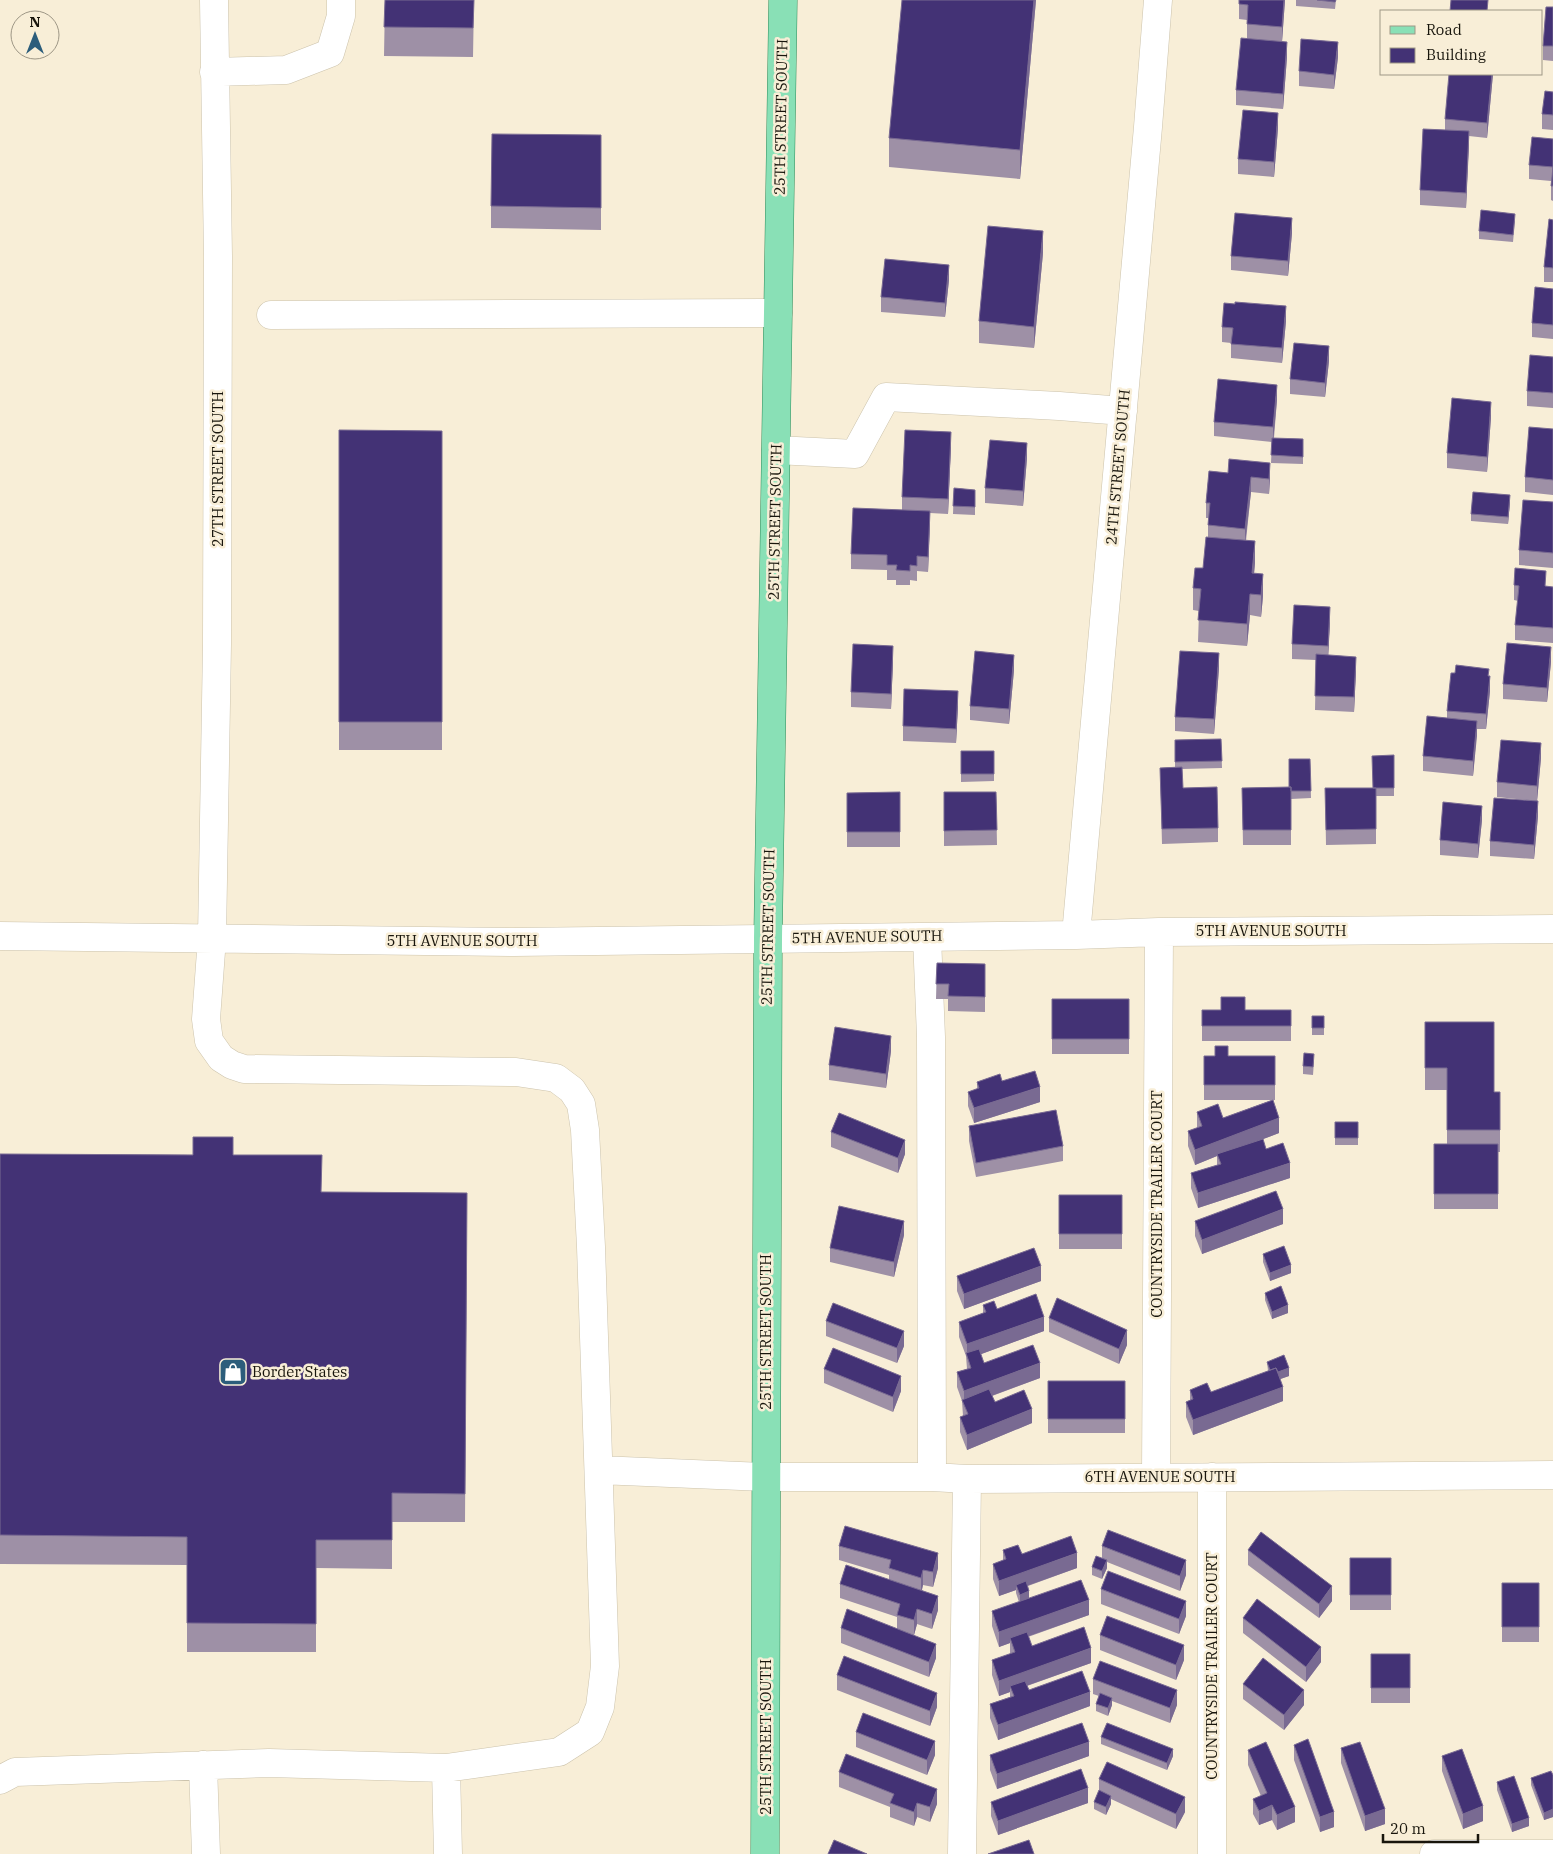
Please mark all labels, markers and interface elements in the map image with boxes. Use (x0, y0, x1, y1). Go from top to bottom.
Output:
north arrow (10, 10, 60, 60)
legend (1380, 10, 1543, 75)
text: N (29, 13, 41, 31)
text: Road (1426, 20, 1462, 39)
street label: 25TH STREET SOUTH (770, 39, 791, 195)
text: Building (1426, 45, 1486, 64)
street label: 24TH STREET SOUTH (1101, 388, 1134, 546)
street label: 27TH STREET SOUTH (208, 391, 227, 547)
street label: 25TH STREET SOUTH (764, 444, 785, 600)
street label: 25TH STREET SOUTH (757, 849, 778, 1005)
street label: 5TH AVENUE SOUTH (1195, 921, 1347, 940)
street label: 5TH AVENUE SOUTH (791, 926, 943, 947)
street label: 5TH AVENUE SOUTH (386, 931, 538, 950)
street label: COUNTRYSIDE TRAILER COURT (1147, 1090, 1166, 1318)
street label: 25TH STREET SOUTH (756, 1254, 775, 1410)
shop icon: Border States (218, 1357, 248, 1387)
place label: Border States (252, 1362, 347, 1381)
street label: 6TH AVENUE SOUTH (1084, 1467, 1236, 1486)
street label: COUNTRYSIDE TRAILER COURT (1202, 1552, 1221, 1780)
street label: 25TH STREET SOUTH (756, 1659, 775, 1815)
scale bar (1383, 1812, 1478, 1844)
text: 20 m (1390, 1819, 1426, 1838)

